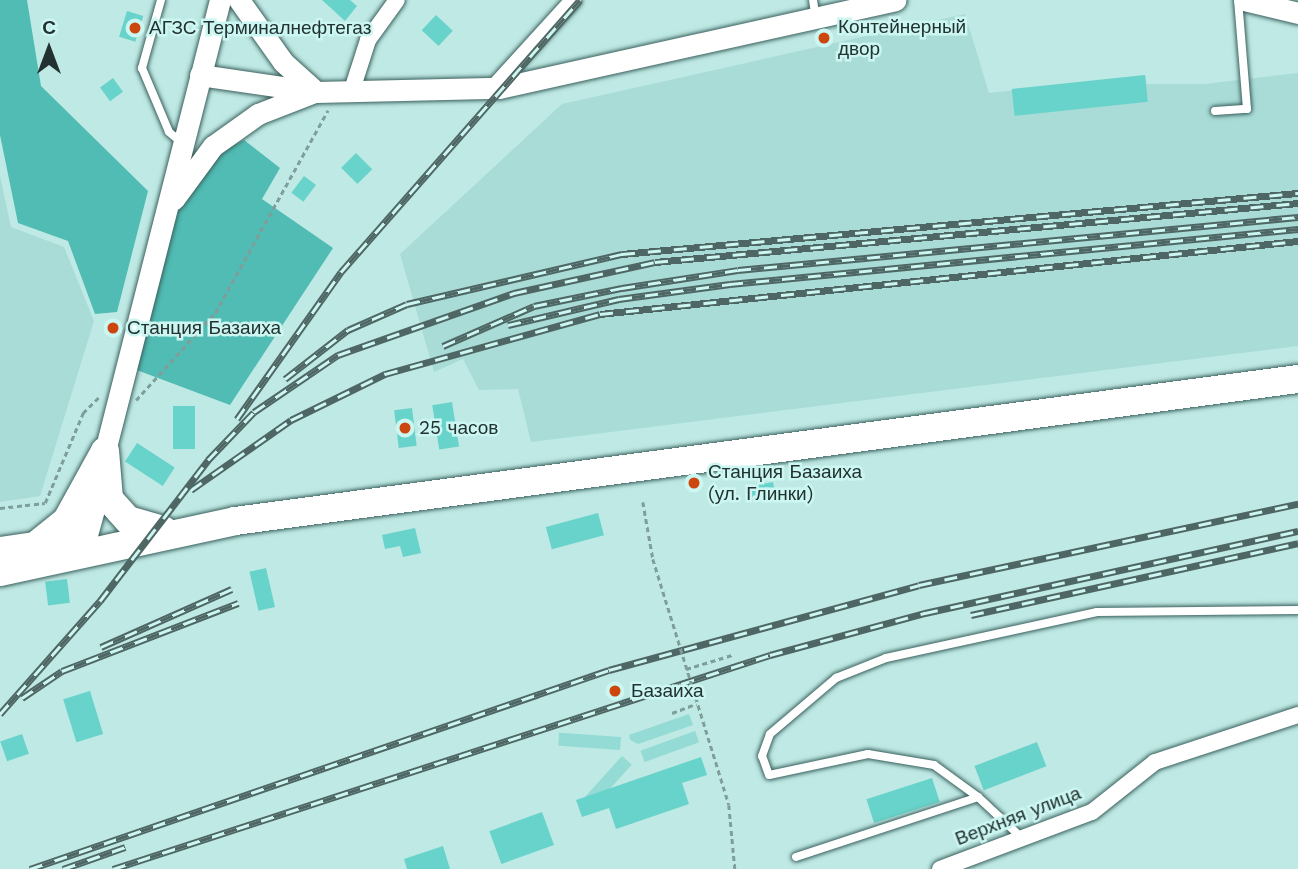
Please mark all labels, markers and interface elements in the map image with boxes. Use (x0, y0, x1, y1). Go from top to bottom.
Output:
north arrow (14, 14, 84, 84)
text: С (42, 16, 56, 39)
place label: Контейнерный двор (838, 16, 966, 60)
place label: АГЗС Терминалнефтегаз (149, 17, 371, 39)
marker: АГЗС Терминалнефтегаз (127, 20, 143, 36)
marker: Контейнерный двор (816, 30, 832, 46)
place label: Станция Базаиха (127, 317, 281, 339)
marker: Станция Базаиха (105, 320, 121, 336)
place label: 25 часов (419, 417, 498, 439)
marker: 25 часов (397, 420, 413, 436)
place label: Станция Базаиха (ул. Глинки) (708, 461, 862, 505)
marker: Станция Базаиха (ул. Глинки) (686, 475, 702, 491)
place label: Базаиха (631, 680, 704, 702)
marker: Базаиха (605, 681, 625, 701)
street label: Верхняя улица (952, 782, 1084, 850)

